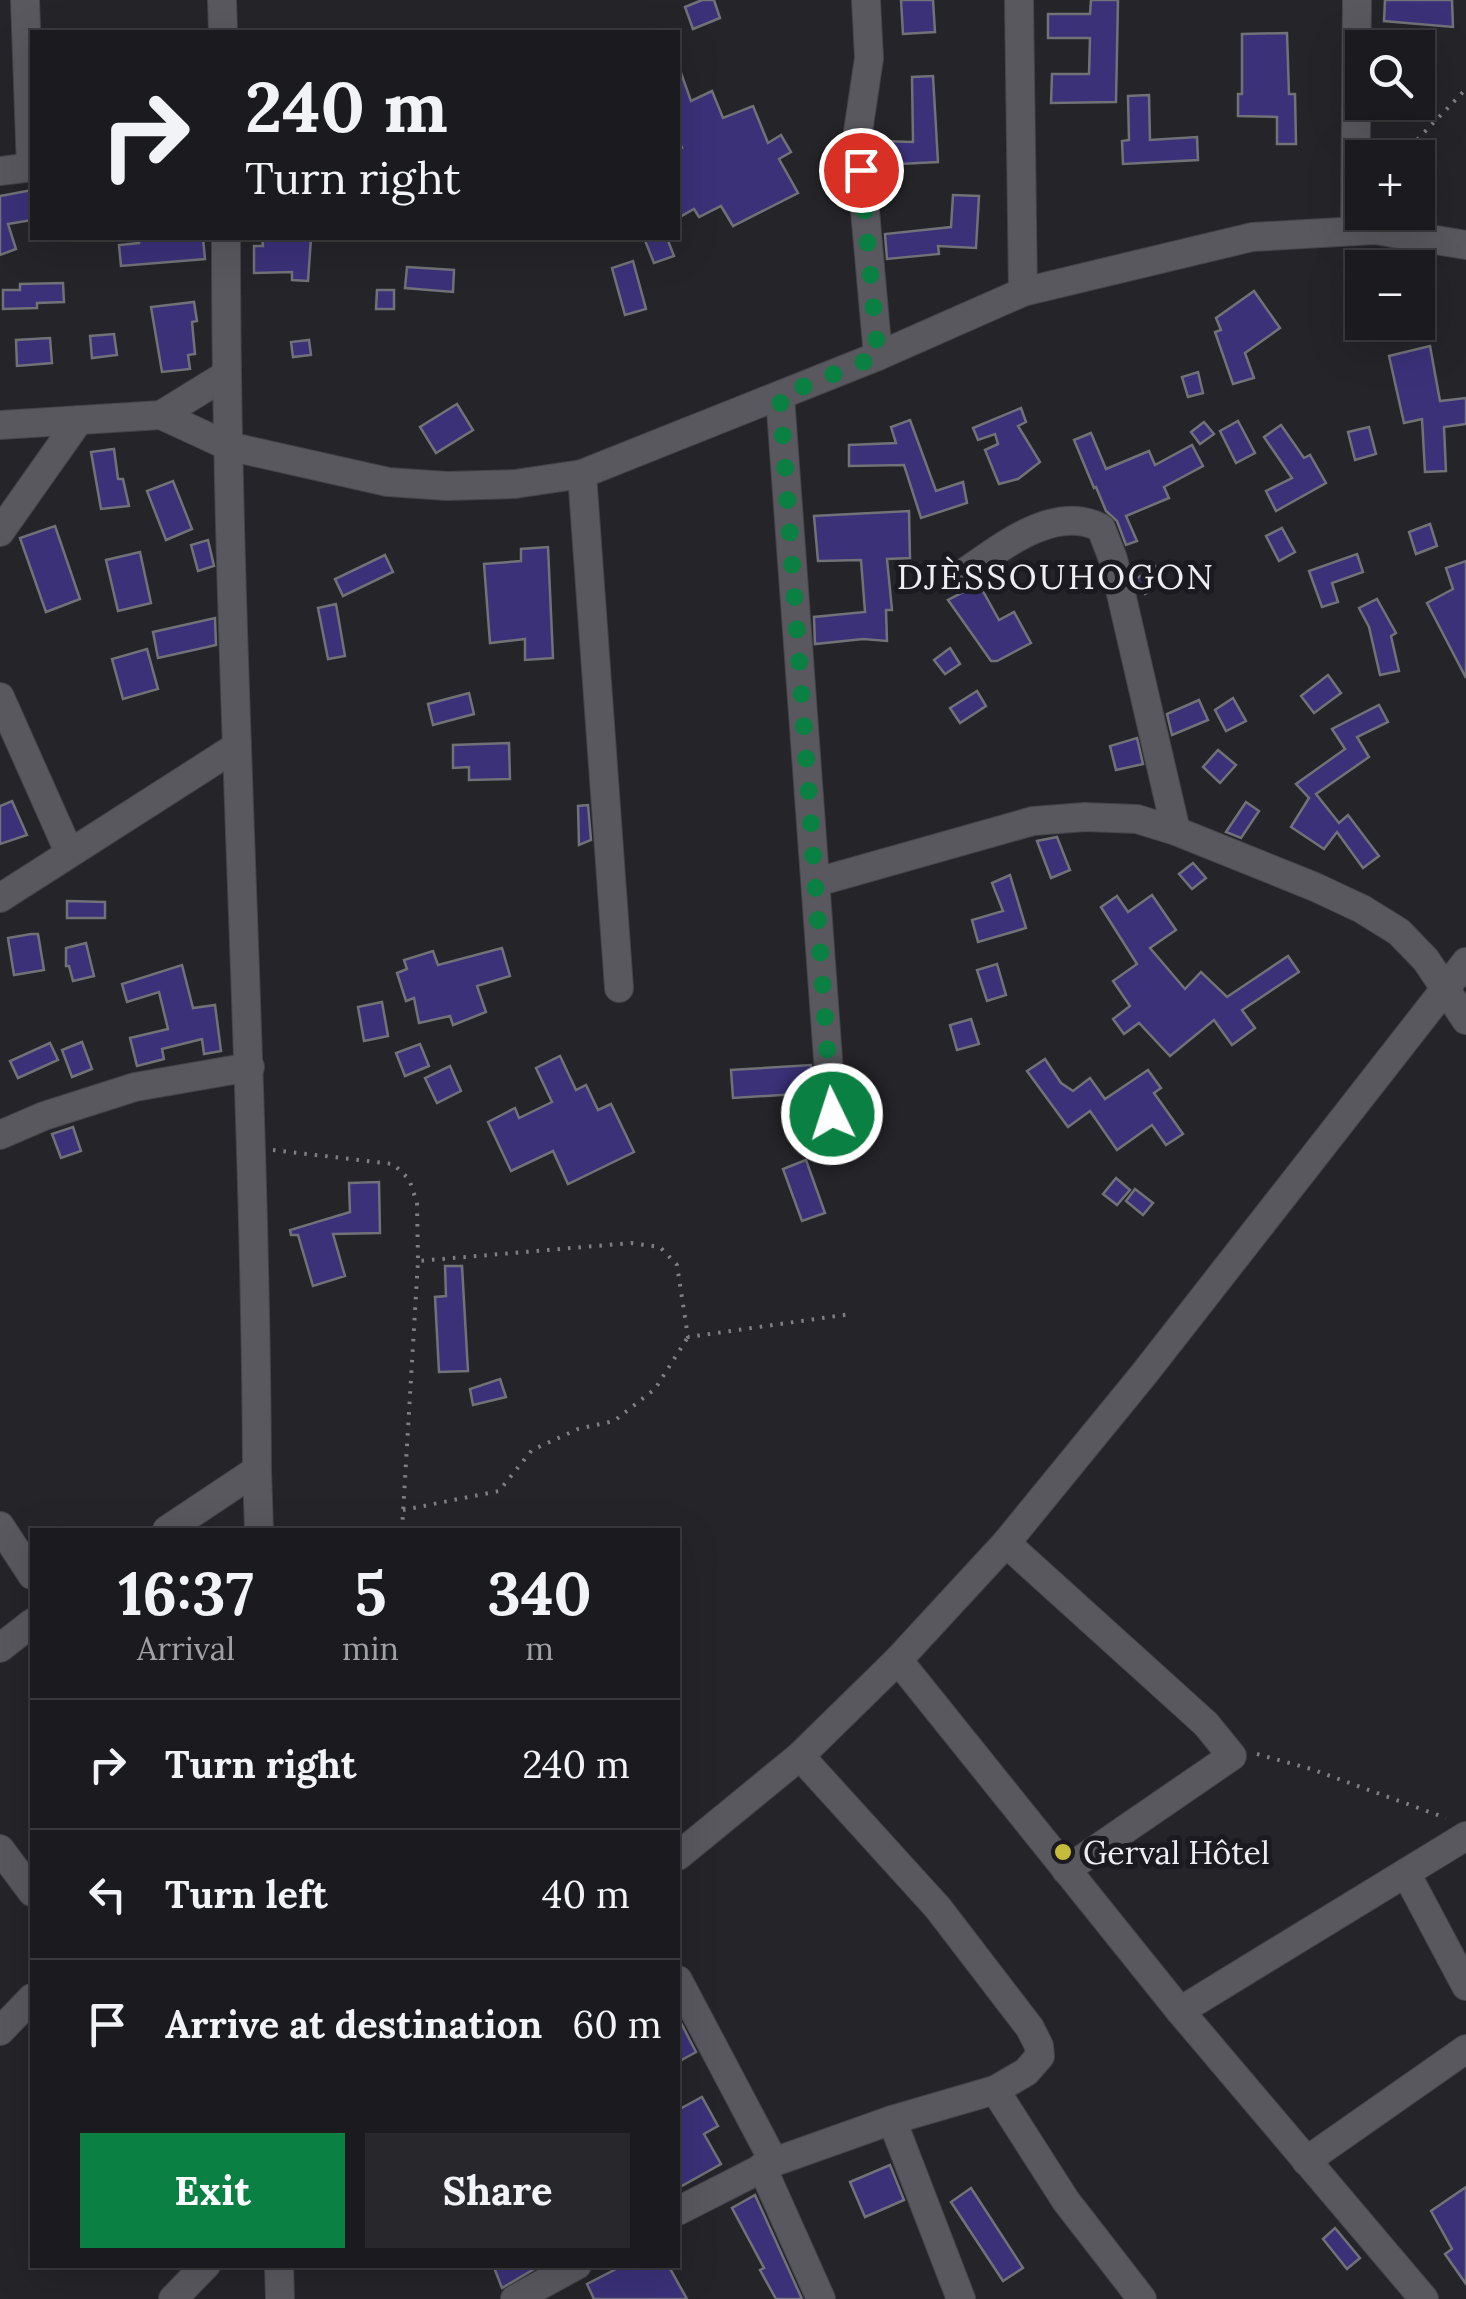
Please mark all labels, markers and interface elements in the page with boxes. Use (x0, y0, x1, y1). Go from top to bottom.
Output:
map controls (1345, 30, 1435, 340)
button: search (1345, 30, 1435, 120)
text: 240 m (245, 62, 448, 151)
icon: right (80, 70, 210, 200)
pin (819, 128, 904, 213)
button: + (1345, 140, 1435, 230)
icon: arrive (834, 143, 889, 198)
text: Turn right (245, 149, 461, 206)
button: − (1345, 250, 1435, 340)
district label: DJÈSSOUHOGON (897, 554, 1215, 599)
position arrow (780, 1062, 884, 1166)
text: 16:37 (118, 1555, 254, 1631)
text: 5 (354, 1555, 387, 1631)
text: 340 (487, 1555, 592, 1631)
text: Arrival (137, 1628, 235, 1669)
text: min (342, 1628, 399, 1669)
text: m (525, 1628, 554, 1669)
icon: right (80, 1737, 135, 1792)
text: Turn right (165, 1740, 356, 1788)
text: 240 m (522, 1740, 630, 1788)
place label: Gerval Hôtel (1083, 1832, 1270, 1873)
marker: Gerval Hôtel (1052, 1841, 1074, 1863)
icon: left (80, 1867, 135, 1922)
text: Turn left (165, 1870, 328, 1918)
text: 40 m (542, 1870, 630, 1918)
icon: arrive (80, 1997, 135, 2052)
text: Arrive at destination (165, 2000, 542, 2048)
text: 60 m (572, 2000, 662, 2048)
button: Exit (80, 2133, 345, 2248)
button: Share (365, 2133, 630, 2248)

